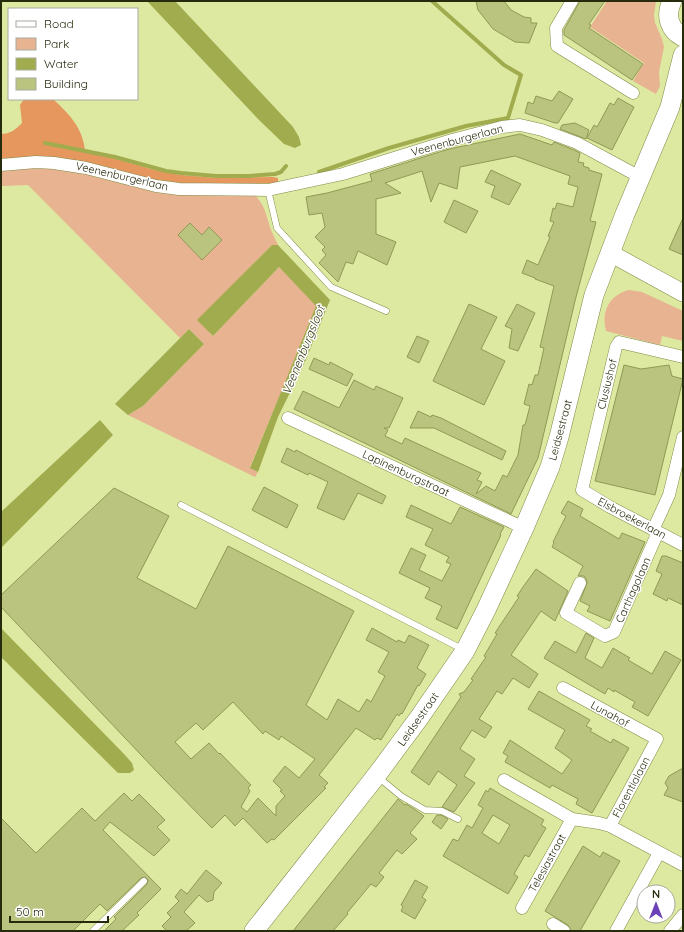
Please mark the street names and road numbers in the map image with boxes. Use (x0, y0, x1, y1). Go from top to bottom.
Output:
street label: Veenenburgerlaan (409, 121, 505, 159)
street label: Veenenburgerlaan (74, 159, 170, 193)
street label: Clusiushof (594, 357, 620, 411)
street label: Leidsestraat (545, 398, 575, 462)
street label: Lapinenburgstraat (360, 447, 452, 499)
street label: Elsbroekerlaan (595, 494, 669, 542)
street label: Carthagolaan (612, 555, 654, 625)
street label: Leidsestraat (394, 689, 442, 749)
street label: Lunahof (588, 698, 632, 730)
street label: Florentialaan (609, 754, 653, 820)
street label: Telesiastraat (525, 831, 569, 895)

